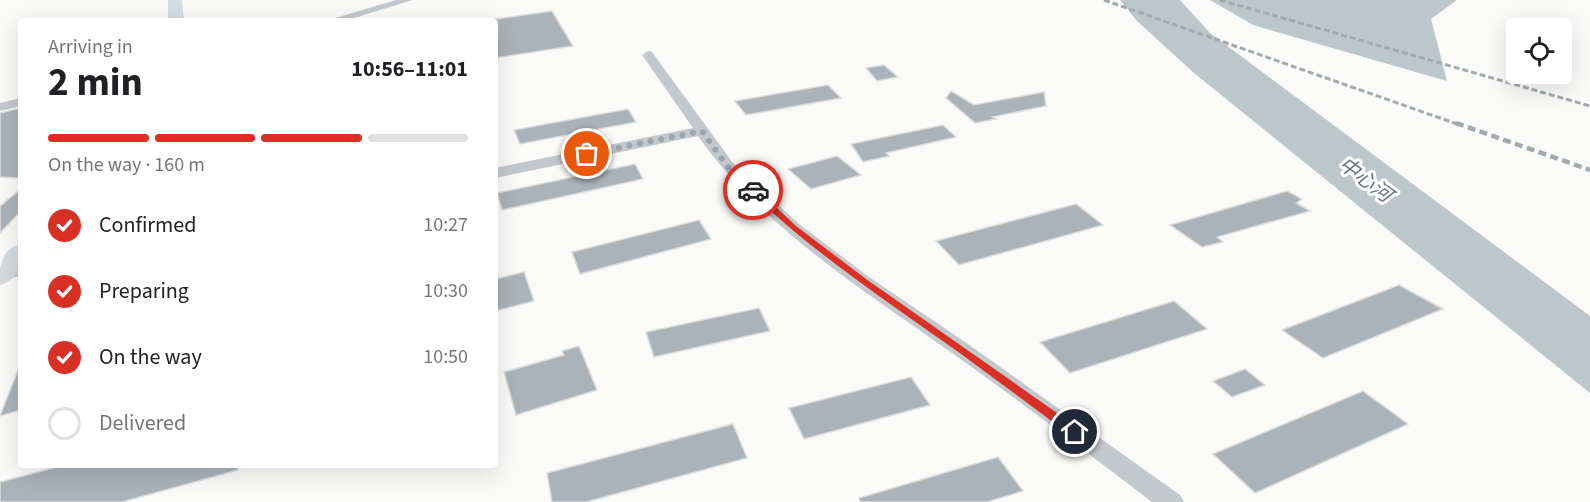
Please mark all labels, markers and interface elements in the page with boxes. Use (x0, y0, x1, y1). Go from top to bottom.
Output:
map controls (1506, 18, 1572, 84)
button: locate (1506, 18, 1572, 84)
text: Arriving in (48, 33, 133, 61)
text: 10:56–11:01 (351, 53, 468, 85)
text: 2 min (48, 55, 143, 111)
pin (561, 128, 612, 179)
icon: bag (570, 137, 603, 170)
text: On the way · 160 m (48, 151, 205, 179)
water label: 中心河 (1333, 151, 1401, 212)
courier (723, 160, 783, 220)
icon: car (737, 174, 770, 207)
icon: check (48, 209, 81, 242)
text: Confirmed (99, 209, 196, 241)
text: 10:27 (423, 211, 468, 239)
icon: check (48, 275, 81, 308)
text: Preparing (99, 275, 189, 307)
text: 10:30 (423, 277, 468, 305)
icon: check (48, 341, 81, 374)
text: On the way (99, 341, 202, 373)
text: 10:50 (423, 343, 468, 371)
pin (1049, 406, 1100, 457)
text: Delivered (99, 407, 186, 439)
icon: home (1058, 415, 1091, 448)

